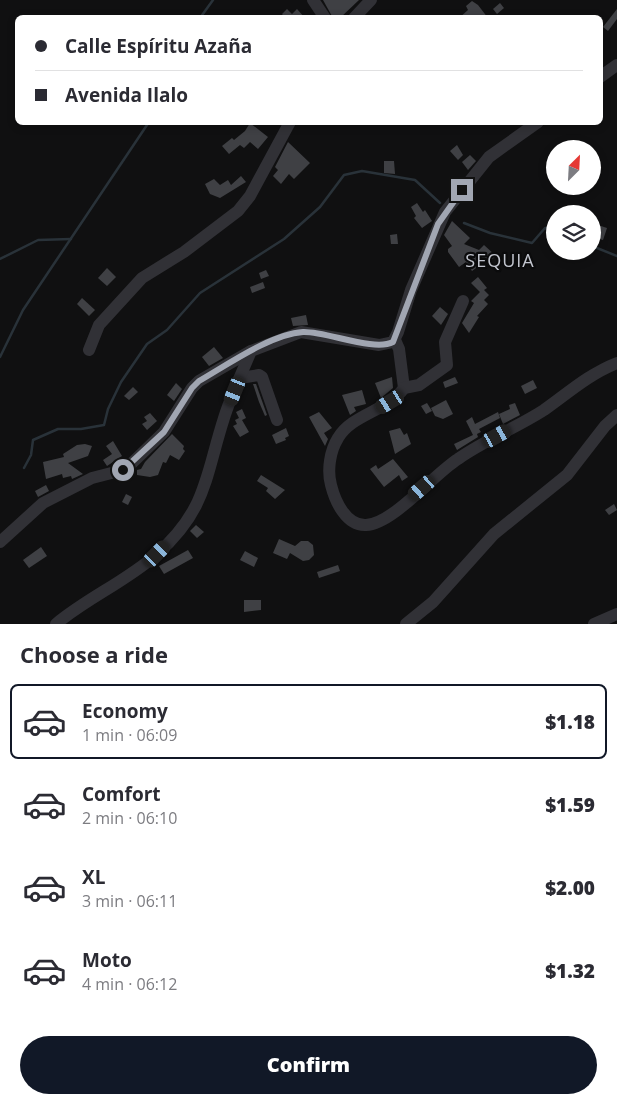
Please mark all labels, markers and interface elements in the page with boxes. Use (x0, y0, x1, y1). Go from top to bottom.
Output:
text: Calle Espíritu Azaña (65, 33, 252, 59)
text: Avenida Ilalo (65, 82, 188, 108)
north arrow (546, 140, 601, 195)
map controls (546, 140, 601, 260)
route end (451, 179, 473, 201)
button: layers (546, 205, 601, 260)
district label: SEQUIA (465, 248, 535, 272)
car (222, 374, 247, 408)
car (373, 388, 406, 416)
car (480, 422, 513, 450)
route start (112, 459, 134, 481)
car (405, 472, 438, 504)
car (141, 538, 172, 570)
text: Choose a ride (20, 639, 168, 669)
text: Economy (82, 698, 168, 724)
icon: car (22, 699, 67, 744)
text: $1.18 (545, 709, 595, 735)
text: 1 min · 06:09 (82, 724, 177, 746)
text: Comfort (82, 781, 161, 807)
icon: car (22, 782, 67, 827)
text: $1.59 (545, 792, 595, 818)
text: 2 min · 06:10 (82, 807, 177, 829)
text: XL (82, 864, 105, 890)
icon: car (22, 865, 67, 910)
text: $2.00 (545, 875, 595, 901)
text: 3 min · 06:11 (82, 890, 177, 912)
text: Moto (82, 947, 132, 973)
icon: car (22, 948, 67, 993)
text: $1.32 (545, 958, 595, 984)
text: 4 min · 06:12 (82, 973, 177, 995)
button: Confirm (20, 1036, 597, 1094)

